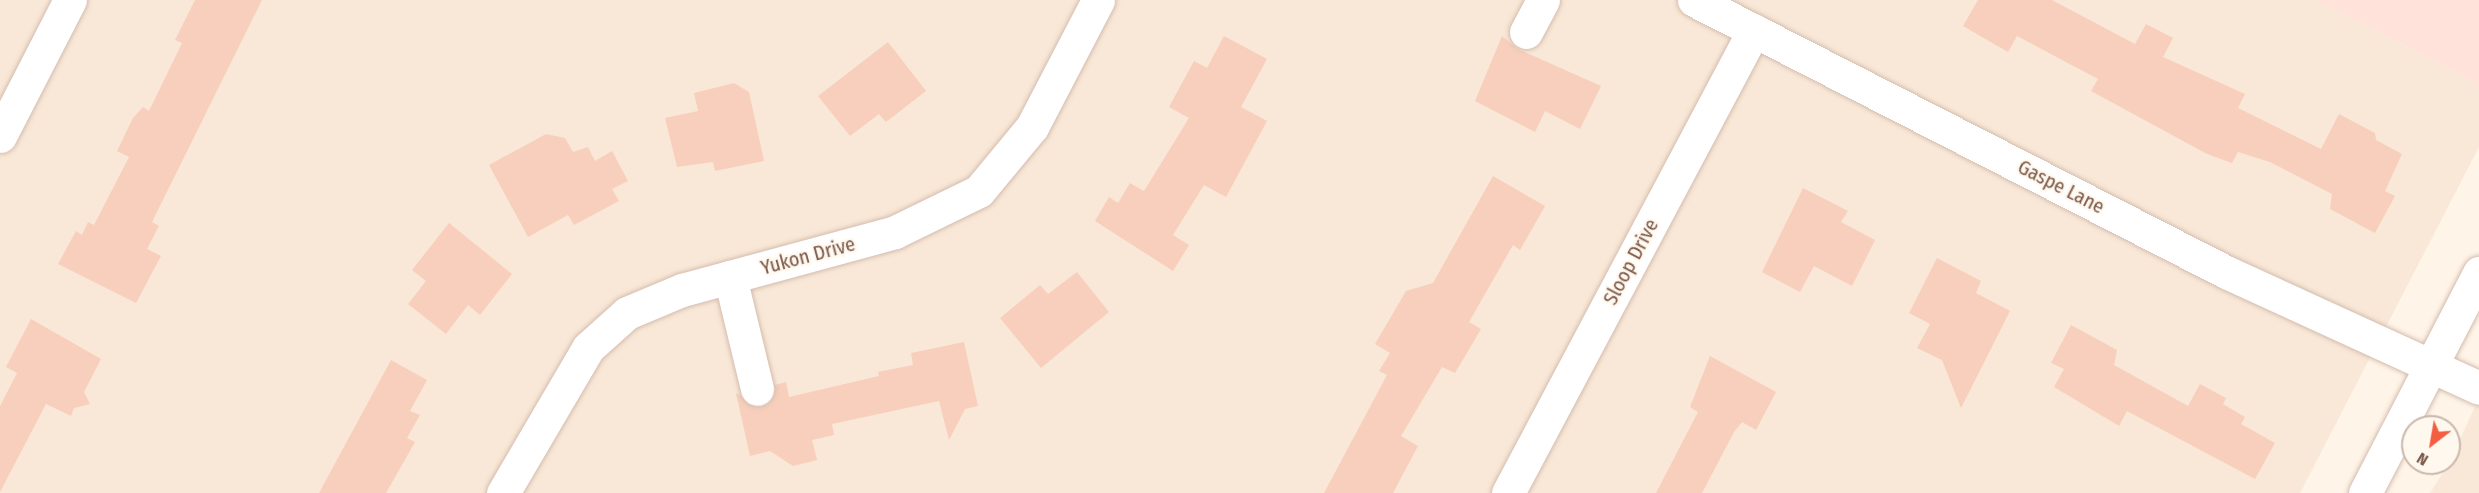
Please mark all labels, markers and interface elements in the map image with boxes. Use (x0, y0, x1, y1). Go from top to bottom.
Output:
street label: Gaspe Lane (2014, 155, 2108, 219)
street label: Sloop Drive (1598, 215, 1664, 309)
street label: Yukon Drive (758, 232, 858, 280)
north arrow (2401, 415, 2461, 475)
text: N (2413, 449, 2432, 470)

